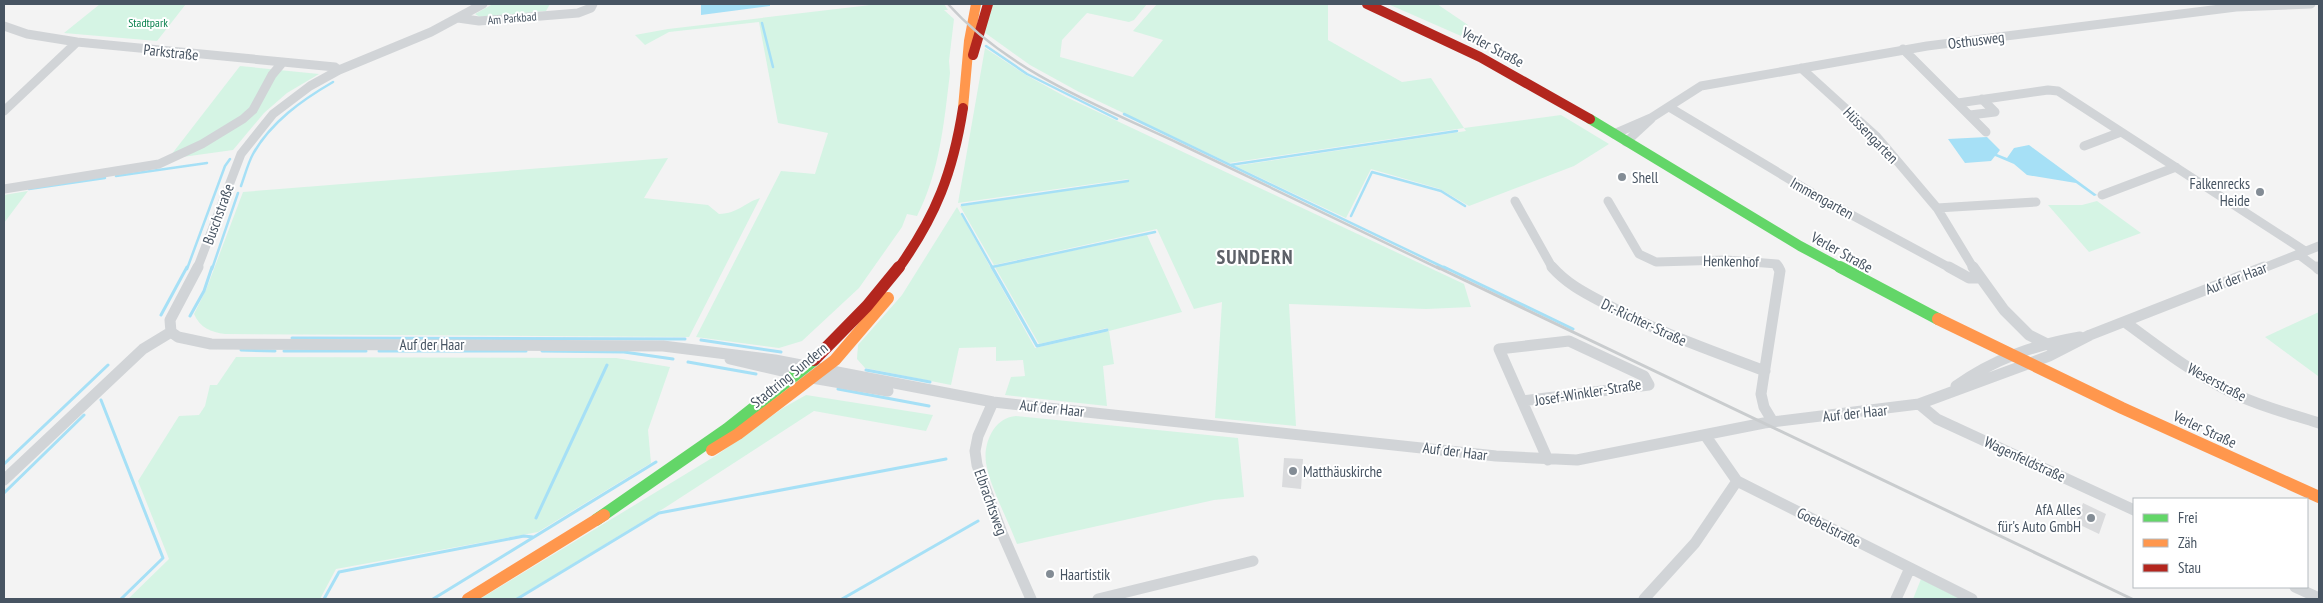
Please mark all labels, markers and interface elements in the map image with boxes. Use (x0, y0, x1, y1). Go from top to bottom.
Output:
street label: Am Parkbad (487, 8, 537, 28)
park label: Stadtpark (128, 15, 168, 30)
street label: Verler Straße (1458, 22, 1527, 71)
street label: Osthusweg (1947, 27, 2005, 53)
street label: Parkstraße (143, 40, 199, 64)
street label: Hüssengarten (1839, 103, 1903, 167)
place label: Shell (1632, 168, 1659, 187)
marker: Shell (1616, 171, 1628, 183)
street label: Immengarten (1787, 173, 1857, 223)
place label: Falkenrecks Heide (2189, 174, 2250, 210)
street label: Buschstraße (198, 181, 238, 247)
marker: Falkenrecks Heide (2254, 186, 2266, 198)
street label: Verler Straße (1807, 227, 1876, 277)
district label: SUNDERN (1216, 244, 1294, 270)
street label: Henkenhof (1703, 251, 1760, 271)
street label: Auf der Haar (2202, 257, 2270, 298)
street label: Dr.-Richter-Straße (1598, 294, 1690, 350)
street label: Auf der Haar (400, 335, 465, 354)
street label: Stadtring Sundern (747, 338, 831, 412)
street label: Weserstraße (2184, 359, 2250, 405)
street label: Josef-Winkler-Straße (1532, 374, 1643, 410)
street label: Auf der Haar (1019, 395, 1086, 421)
street label: Auf der Haar (1822, 400, 1889, 426)
street label: Verler Straße (2169, 406, 2240, 452)
street label: Wagenfeldstraße (1981, 432, 2069, 486)
street label: Auf der Haar (1422, 438, 1489, 464)
place label: Matthäuskirche (1303, 462, 1382, 481)
marker: Matthäuskirche (1287, 465, 1299, 477)
street label: Elbrachtsweg (970, 466, 1012, 538)
legend (2133, 498, 2308, 588)
place label: AfA Alles für's Auto GmbH (1998, 500, 2081, 536)
street label: Goebelstraße (1794, 503, 1864, 551)
text: Frei (2178, 508, 2198, 527)
marker: AfA Alles für's Auto GmbH (2085, 512, 2097, 524)
text: Zäh (2178, 533, 2197, 552)
text: Stau (2178, 558, 2201, 577)
place label: Haartistik (1060, 565, 1110, 584)
marker: Haartistik (1044, 568, 1056, 580)

